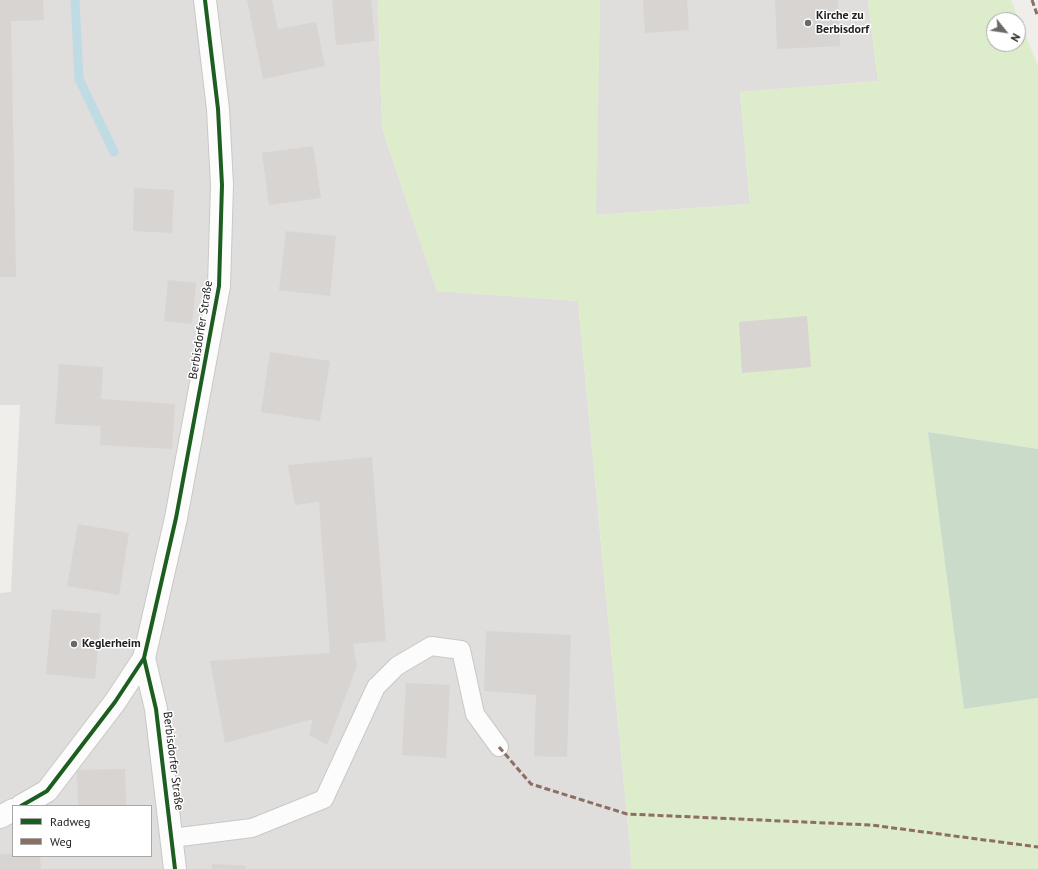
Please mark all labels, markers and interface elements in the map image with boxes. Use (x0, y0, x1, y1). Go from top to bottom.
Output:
place label: Kirche zu Berbisdorf (816, 9, 869, 37)
north arrow (986, 12, 1026, 52)
marker: Kirche zu Berbisdorf (803, 18, 813, 28)
text: N (1008, 31, 1023, 44)
street label: Berbisdorfer Straße (186, 280, 216, 380)
place label: Keglerheim (82, 637, 141, 651)
marker: Keglerheim (69, 639, 79, 649)
street label: Berbisdorfer Straße (160, 711, 186, 811)
legend (12, 805, 152, 857)
text: Radweg (50, 814, 91, 829)
text: Weg (50, 834, 72, 849)

